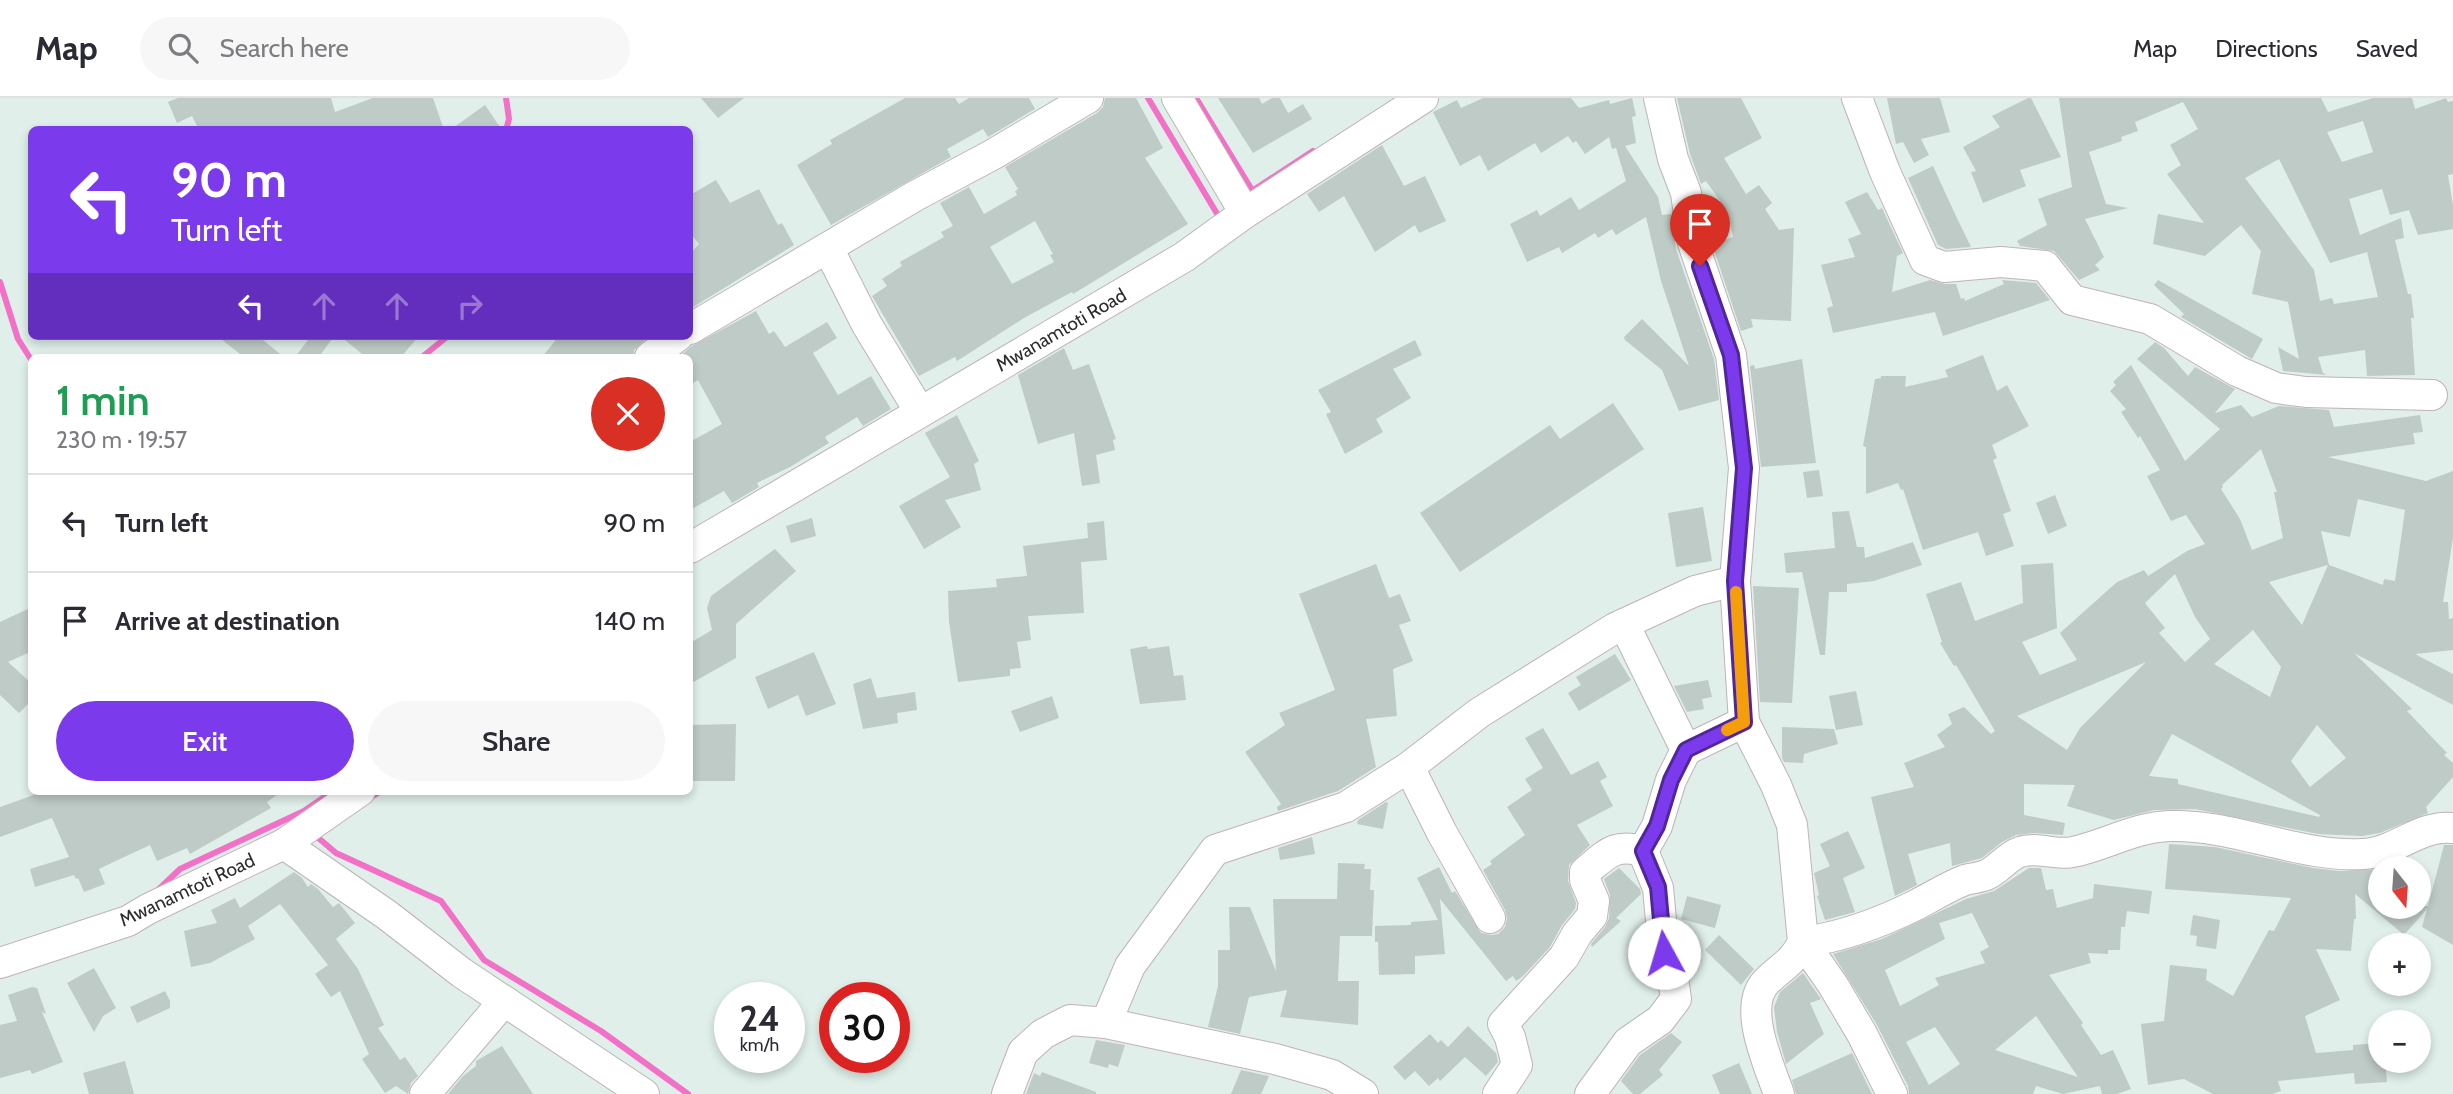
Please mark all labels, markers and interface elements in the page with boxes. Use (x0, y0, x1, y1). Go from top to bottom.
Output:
search box (140, 17, 630, 80)
text: Map (35, 28, 98, 68)
icon: search (164, 29, 202, 67)
text: Search here (220, 32, 349, 64)
text: Map (2133, 34, 2177, 63)
text: Directions (2215, 34, 2318, 63)
text: Saved (2356, 34, 2418, 63)
text: 90 m (171, 150, 287, 209)
icon: left (56, 154, 147, 245)
pin (1670, 194, 1730, 266)
icon: arrive (1681, 205, 1719, 243)
text: Turn left (171, 210, 282, 249)
street label: Mwanamtoti Road (992, 283, 1130, 377)
icon: left (232, 287, 270, 325)
icon: ahead (305, 287, 343, 325)
icon: ahead (378, 287, 416, 325)
icon: right (451, 287, 489, 325)
text: 1 min (56, 374, 150, 426)
button: close (591, 377, 665, 451)
text: 230 m · 19:57 (56, 426, 187, 454)
icon: left (56, 504, 94, 542)
text: Turn left (115, 507, 208, 539)
text: 90 m (603, 507, 665, 539)
icon: arrive (56, 602, 94, 640)
text: Arrive at destination (115, 605, 340, 637)
text: 140 m (595, 605, 665, 637)
button: Exit (56, 701, 354, 781)
button: Share (368, 701, 665, 781)
street label: Mwanamtoti Road (116, 849, 258, 931)
north arrow (2368, 856, 2431, 919)
map controls (2368, 856, 2431, 1073)
position arrow (1627, 916, 1701, 990)
button: + (2368, 933, 2431, 996)
speed limit sign: 30 (819, 982, 910, 1073)
text: 24 (739, 997, 780, 1040)
button: − (2368, 1010, 2431, 1073)
text: km/h (740, 1034, 779, 1056)

